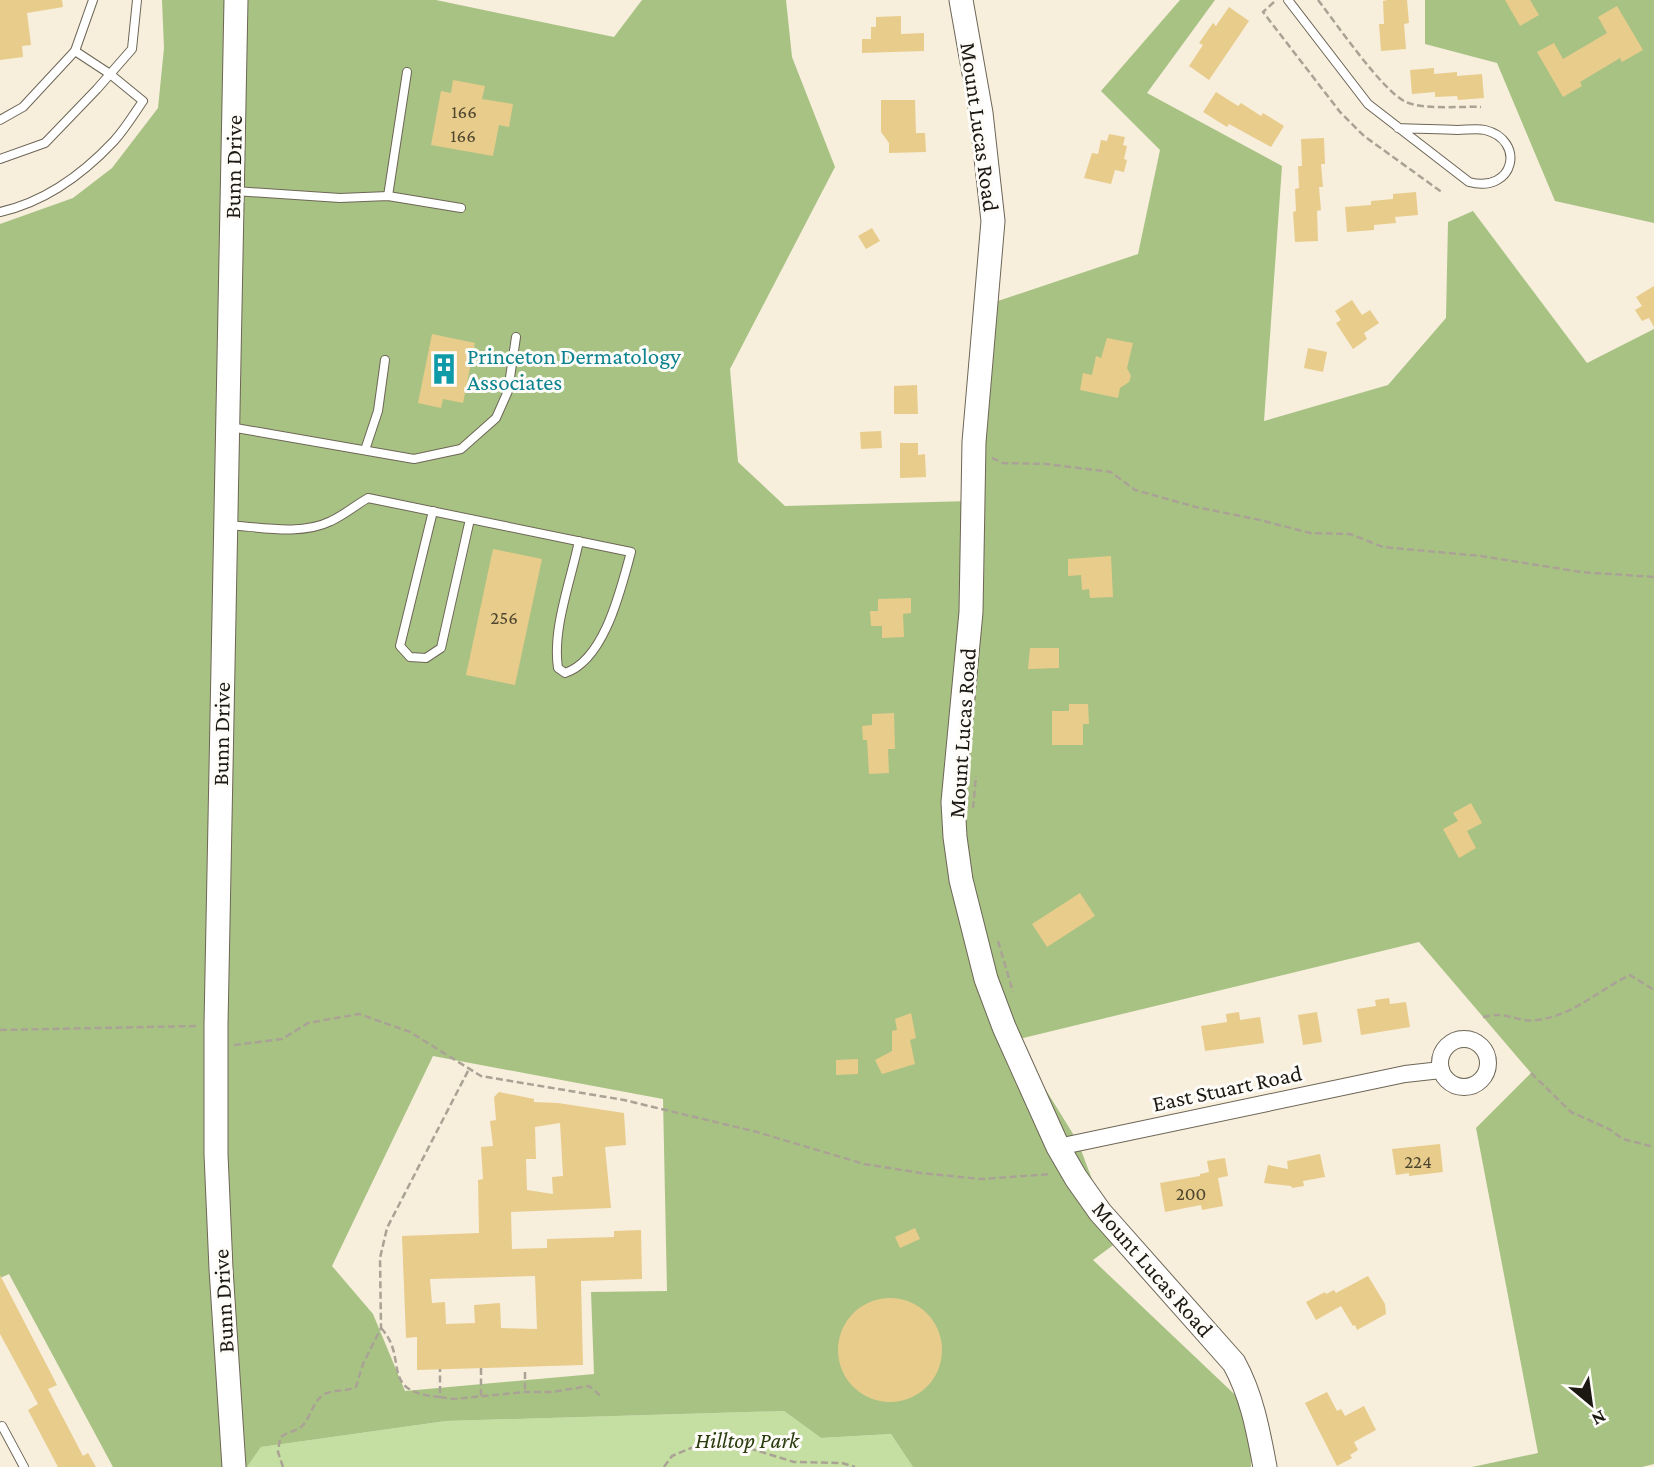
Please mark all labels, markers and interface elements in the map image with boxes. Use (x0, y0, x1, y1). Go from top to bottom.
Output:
street label: Mount Lucas Road (955, 41, 1005, 213)
house number: 166 (451, 101, 477, 122)
street label: Bunn Drive (219, 115, 247, 219)
house number: 166 (450, 125, 476, 146)
place label: Princeton Dermatology Associates (467, 343, 681, 395)
building icon: Princeton Dermatology Associates (427, 352, 461, 386)
house number: 256 (490, 607, 518, 628)
street label: Mount Lucas Road (943, 647, 981, 819)
street label: Bunn Drive (207, 682, 235, 786)
street label: East Stuart Road (1150, 1059, 1304, 1117)
house number: 224 (1404, 1151, 1432, 1172)
house number: 200 (1176, 1183, 1206, 1204)
street label: Mount Lucas Road (1087, 1196, 1219, 1342)
street label: Bunn Drive (207, 1248, 239, 1354)
north arrow (1556, 1369, 1626, 1439)
text: N (1588, 1406, 1610, 1431)
park label: Hilltop Park (695, 1427, 800, 1453)

